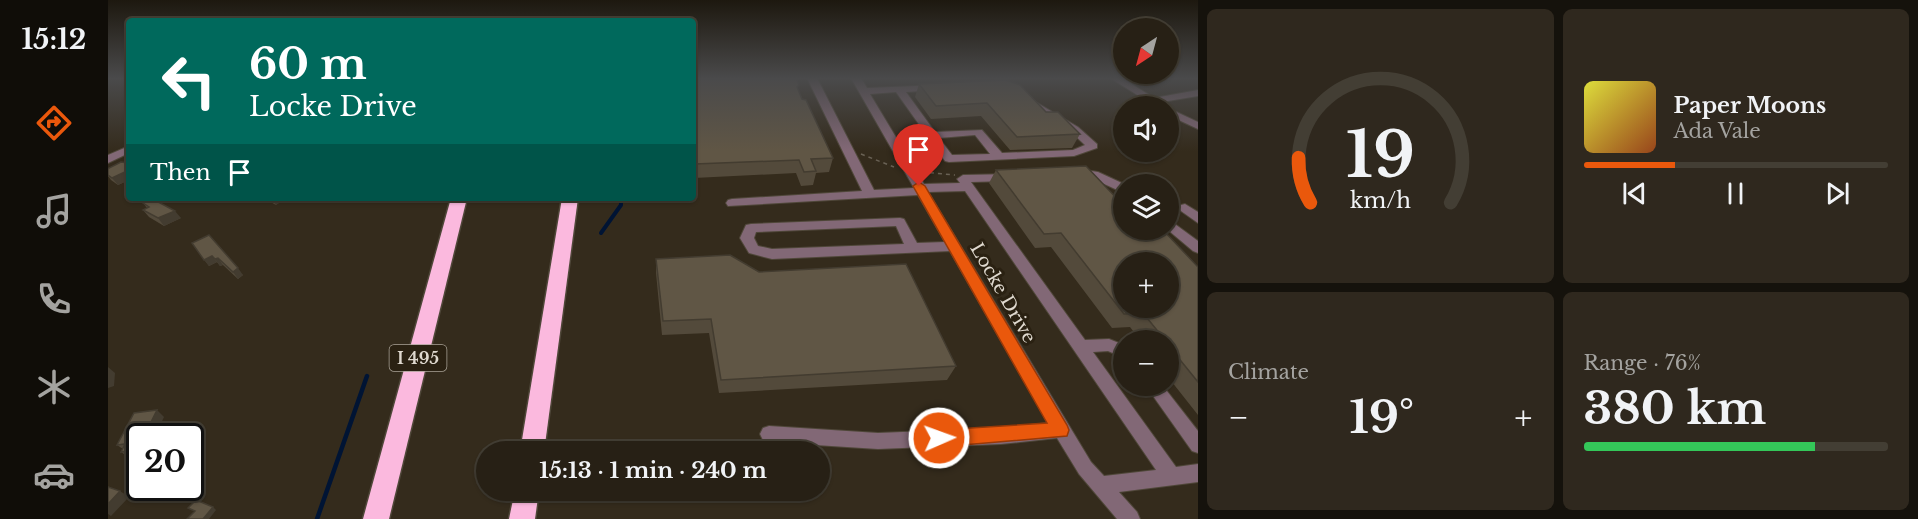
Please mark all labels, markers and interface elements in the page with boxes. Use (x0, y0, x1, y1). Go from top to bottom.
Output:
north arrow (1113, 18, 1179, 84)
map controls (1113, 18, 1179, 396)
text: 15:12 (22, 23, 86, 56)
text: 60 m (249, 38, 367, 90)
icon: left (150, 42, 228, 120)
text: Locke Drive (249, 90, 417, 123)
text: Paper Moons (1674, 92, 1826, 119)
button: sound (1113, 96, 1179, 162)
icon: directions (33, 102, 75, 144)
text: 19 (1346, 116, 1415, 194)
text: Ada Vale (1674, 119, 1761, 143)
pin (893, 124, 944, 186)
icon: arrive (902, 133, 935, 166)
icon: arrive (223, 156, 256, 189)
text: Then (150, 159, 211, 186)
button: layers (1113, 174, 1179, 240)
icon: previous (1618, 177, 1651, 210)
icon: pause (1719, 177, 1752, 210)
icon: next (1821, 177, 1854, 210)
text: km/h (1350, 187, 1411, 214)
icon: music (33, 190, 75, 232)
street label: Locke Drive (966, 239, 1040, 347)
button: + (1113, 252, 1179, 318)
icon: phone (33, 278, 75, 320)
button: − (1113, 330, 1179, 396)
road number: I 495 (390, 345, 446, 371)
text: Range · 76% (1584, 351, 1701, 375)
text: Climate (1228, 360, 1309, 384)
icon: climate (33, 366, 75, 408)
text: 380 km (1584, 380, 1766, 436)
text: 19° (1349, 389, 1414, 445)
text: − (1228, 397, 1249, 438)
text: + (1514, 397, 1532, 438)
position arrow (907, 406, 971, 470)
speed limit sign: 20 (126, 423, 204, 501)
icon: car (33, 454, 75, 496)
text: 15:13 · 1 min · 240 m (539, 457, 767, 484)

